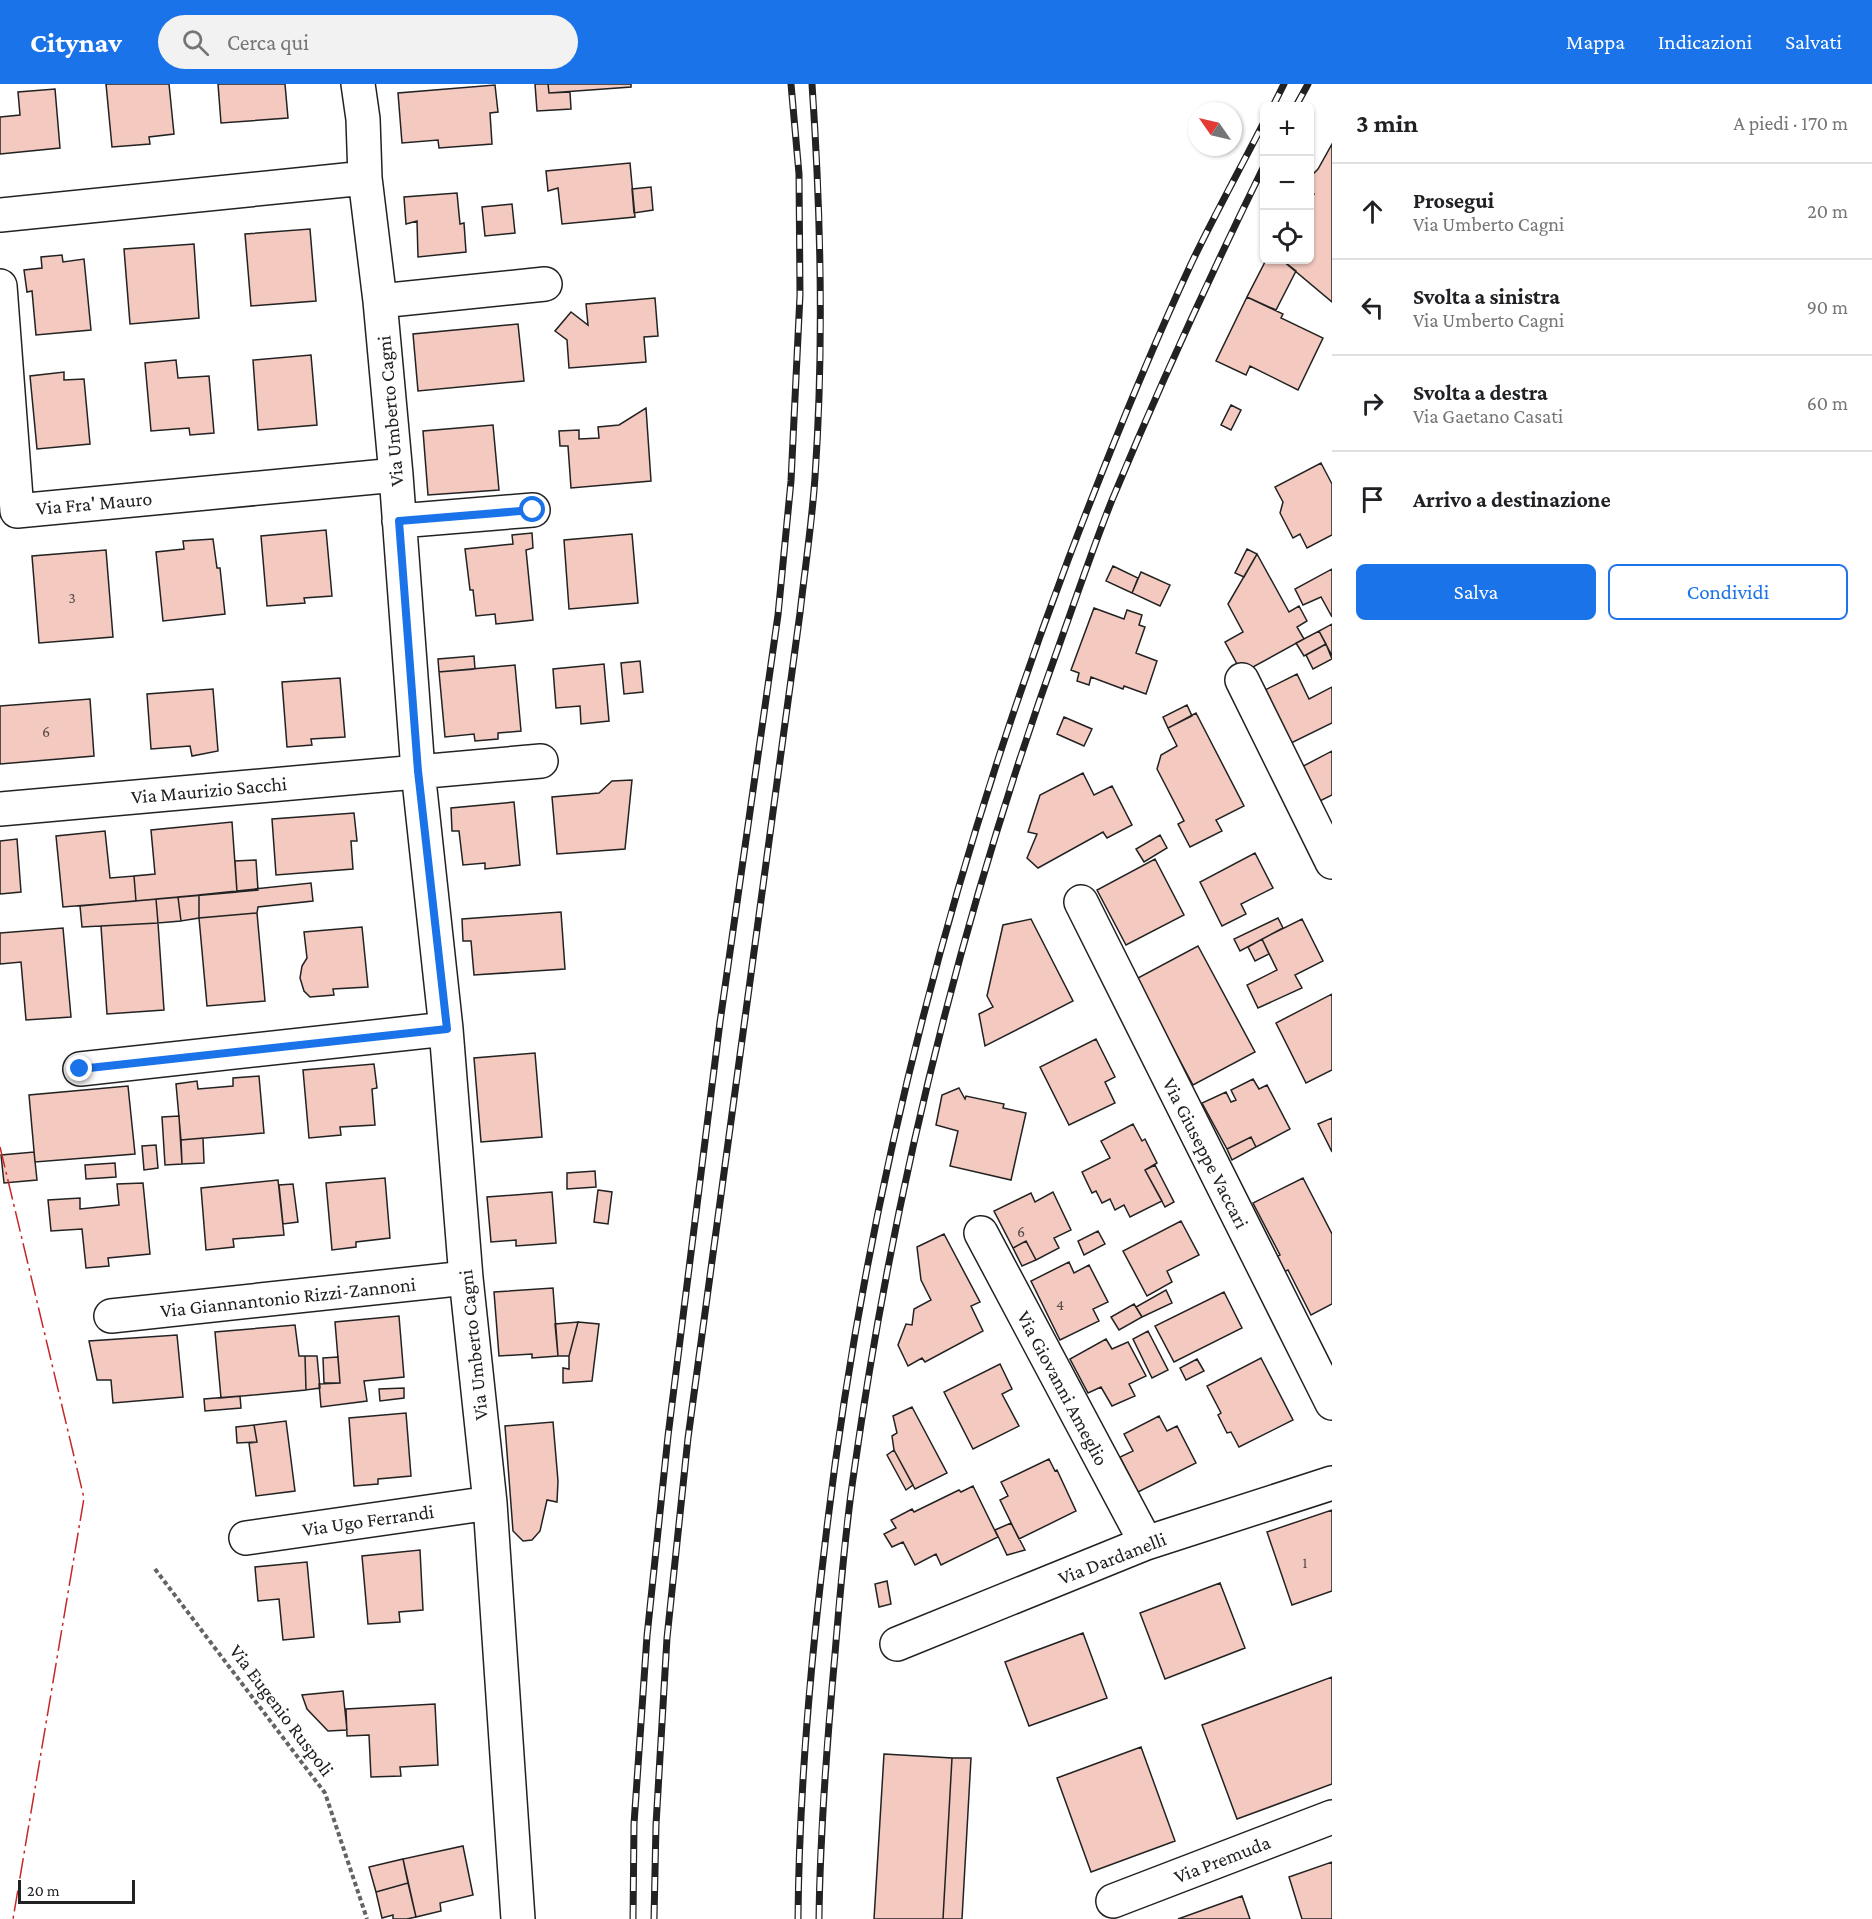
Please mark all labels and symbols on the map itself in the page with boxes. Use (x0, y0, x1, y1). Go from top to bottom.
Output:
north arrow (1188, 102, 1242, 156)
street label: Via Umberto Cagni (372, 335, 409, 487)
street label: Via Fra' Mauro (35, 487, 153, 519)
route start (519, 496, 545, 522)
house number: 3 (68, 589, 76, 606)
house number: 6 (42, 723, 50, 740)
street label: Via Maurizio Sacchi (130, 772, 288, 808)
route end (66, 1055, 92, 1081)
street label: Via Giuseppe Vaccari (1158, 1074, 1253, 1232)
house number: 6 (1017, 1223, 1025, 1240)
street label: Via Umberto Cagni (454, 1269, 493, 1421)
street label: Via Giannantonio Rizzi-Zannoni (159, 1273, 417, 1321)
house number: 4 (1056, 1296, 1064, 1313)
street label: Via Giovanni Ameglio (1012, 1307, 1113, 1470)
street label: Via Ugo Ferrandi (301, 1500, 435, 1541)
street label: Via Dardanelli (1055, 1527, 1169, 1589)
house number: 1 (1302, 1554, 1308, 1571)
street label: Via Eugenio Ruspoli (225, 1640, 339, 1781)
street label: Via Premuda (1171, 1831, 1273, 1887)
scale bar (18, 1877, 135, 1904)

